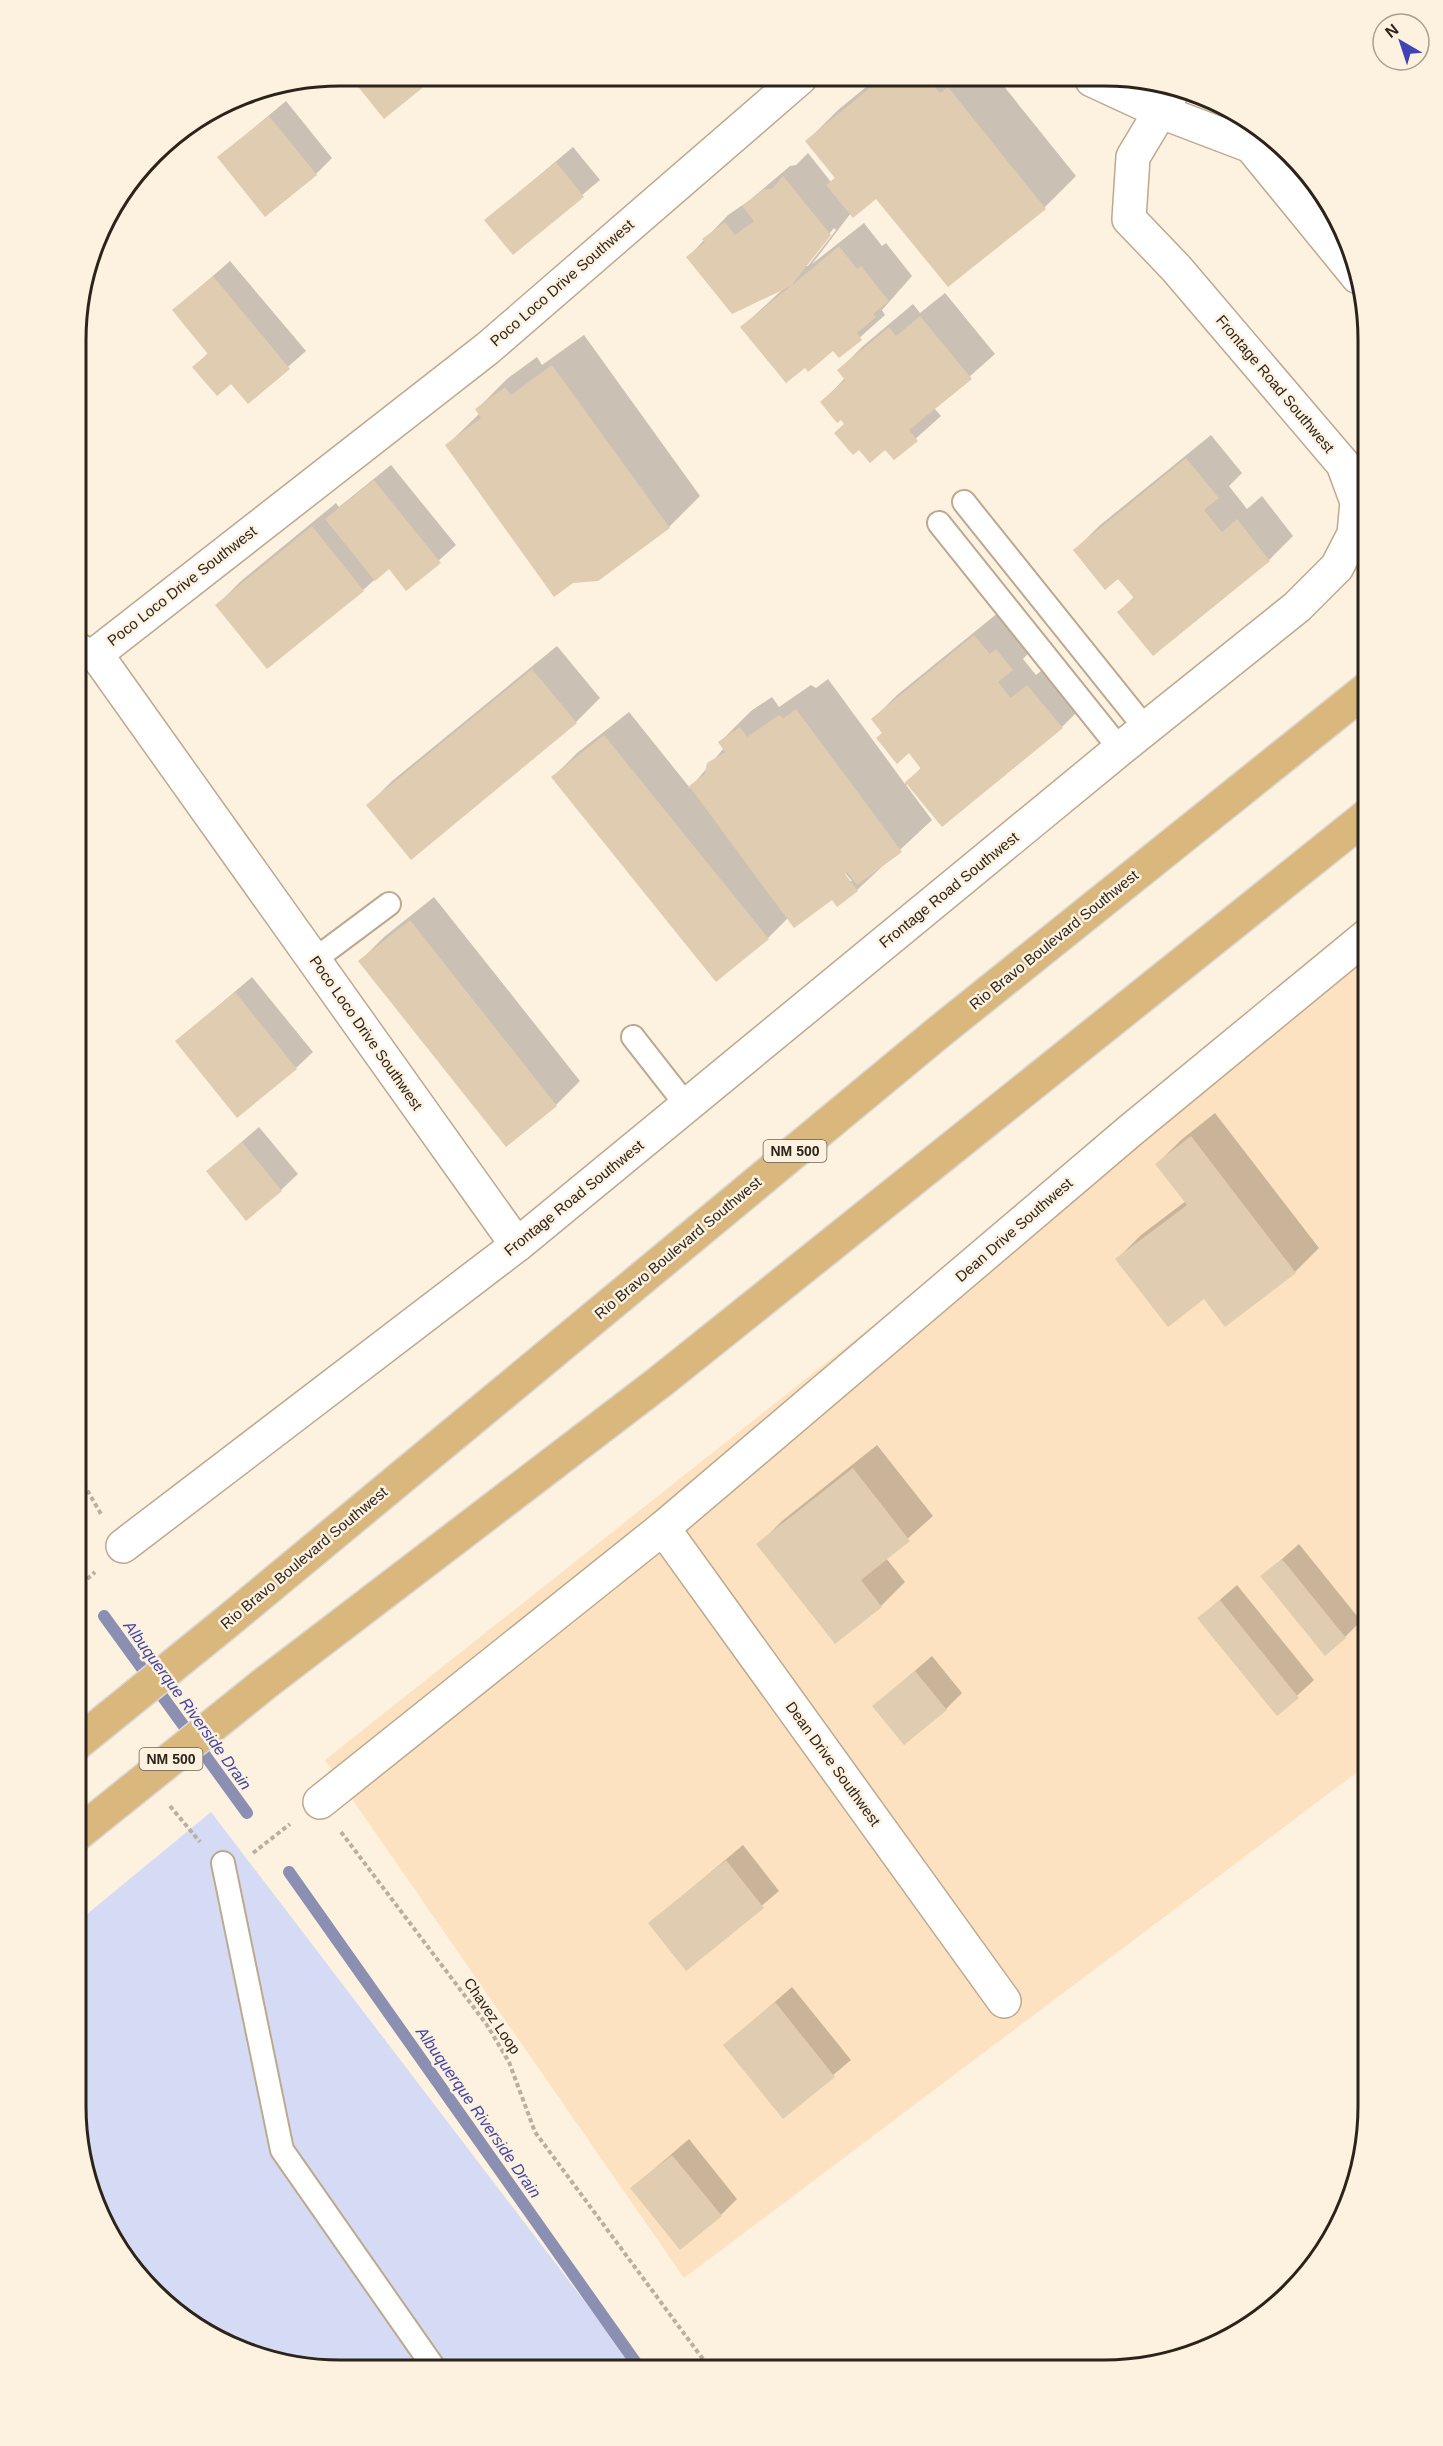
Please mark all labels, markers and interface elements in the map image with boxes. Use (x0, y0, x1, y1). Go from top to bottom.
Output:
north arrow (1371, 12, 1431, 72)
text: N (1382, 20, 1402, 41)
street label: Poco Loco Drive Southwest (487, 215, 637, 349)
street label: Frontage Road Southwest (1213, 311, 1338, 457)
street label: Poco Loco Drive Southwest (104, 522, 260, 649)
street label: Frontage Road Southwest (876, 828, 1022, 951)
street label: Rio Bravo Boulevard Southwest (966, 866, 1142, 1013)
street label: Poco Loco Drive Southwest (307, 952, 427, 1114)
street label: Frontage Road Southwest (501, 1136, 647, 1259)
road number: NM 500 (764, 1140, 826, 1162)
street label: Rio Bravo Boulevard Southwest (591, 1173, 765, 1322)
street label: Dean Drive Southwest (952, 1174, 1076, 1285)
street label: Rio Bravo Boulevard Southwest (217, 1483, 391, 1632)
water label: Albuquerque Riverside Drain (120, 1617, 255, 1793)
street label: Dean Drive Southwest (783, 1698, 885, 1830)
road number: NM 500 (140, 1748, 202, 1770)
street label: Chavez Loop (461, 1974, 524, 2057)
water label: Albuquerque Riverside Drain (412, 2023, 544, 2201)

